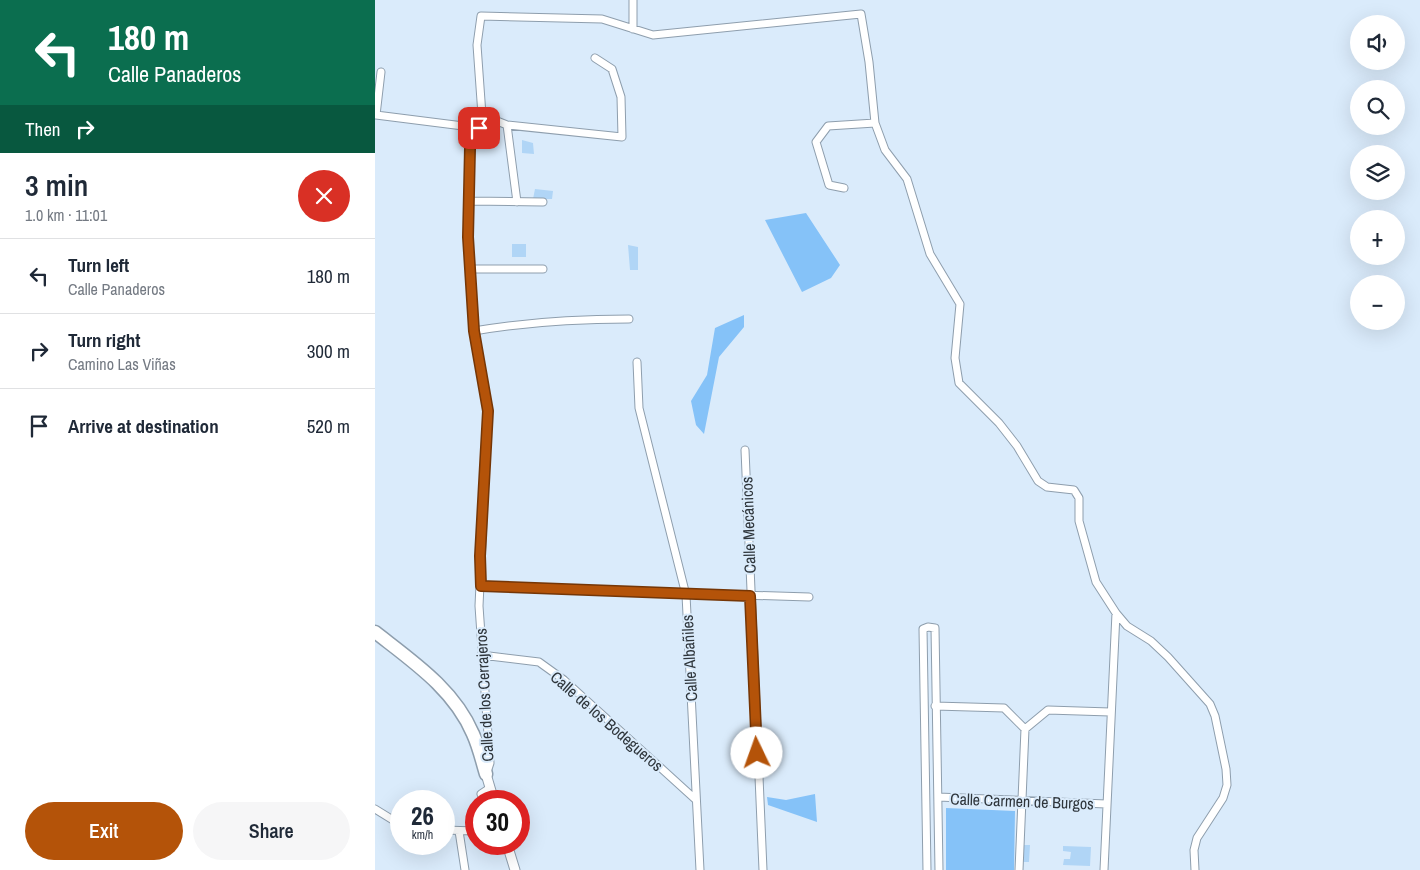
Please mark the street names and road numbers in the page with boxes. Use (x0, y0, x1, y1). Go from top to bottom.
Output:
street label: Calle Mecánicos (735, 476, 761, 574)
street label: Calle Albañiles (676, 614, 702, 702)
street label: Calle de los Cerrajeros (470, 628, 498, 762)
street label: Calle de los Bodegueros (546, 666, 668, 776)
street label: Calle Carmen de Burgos (950, 787, 1094, 815)

